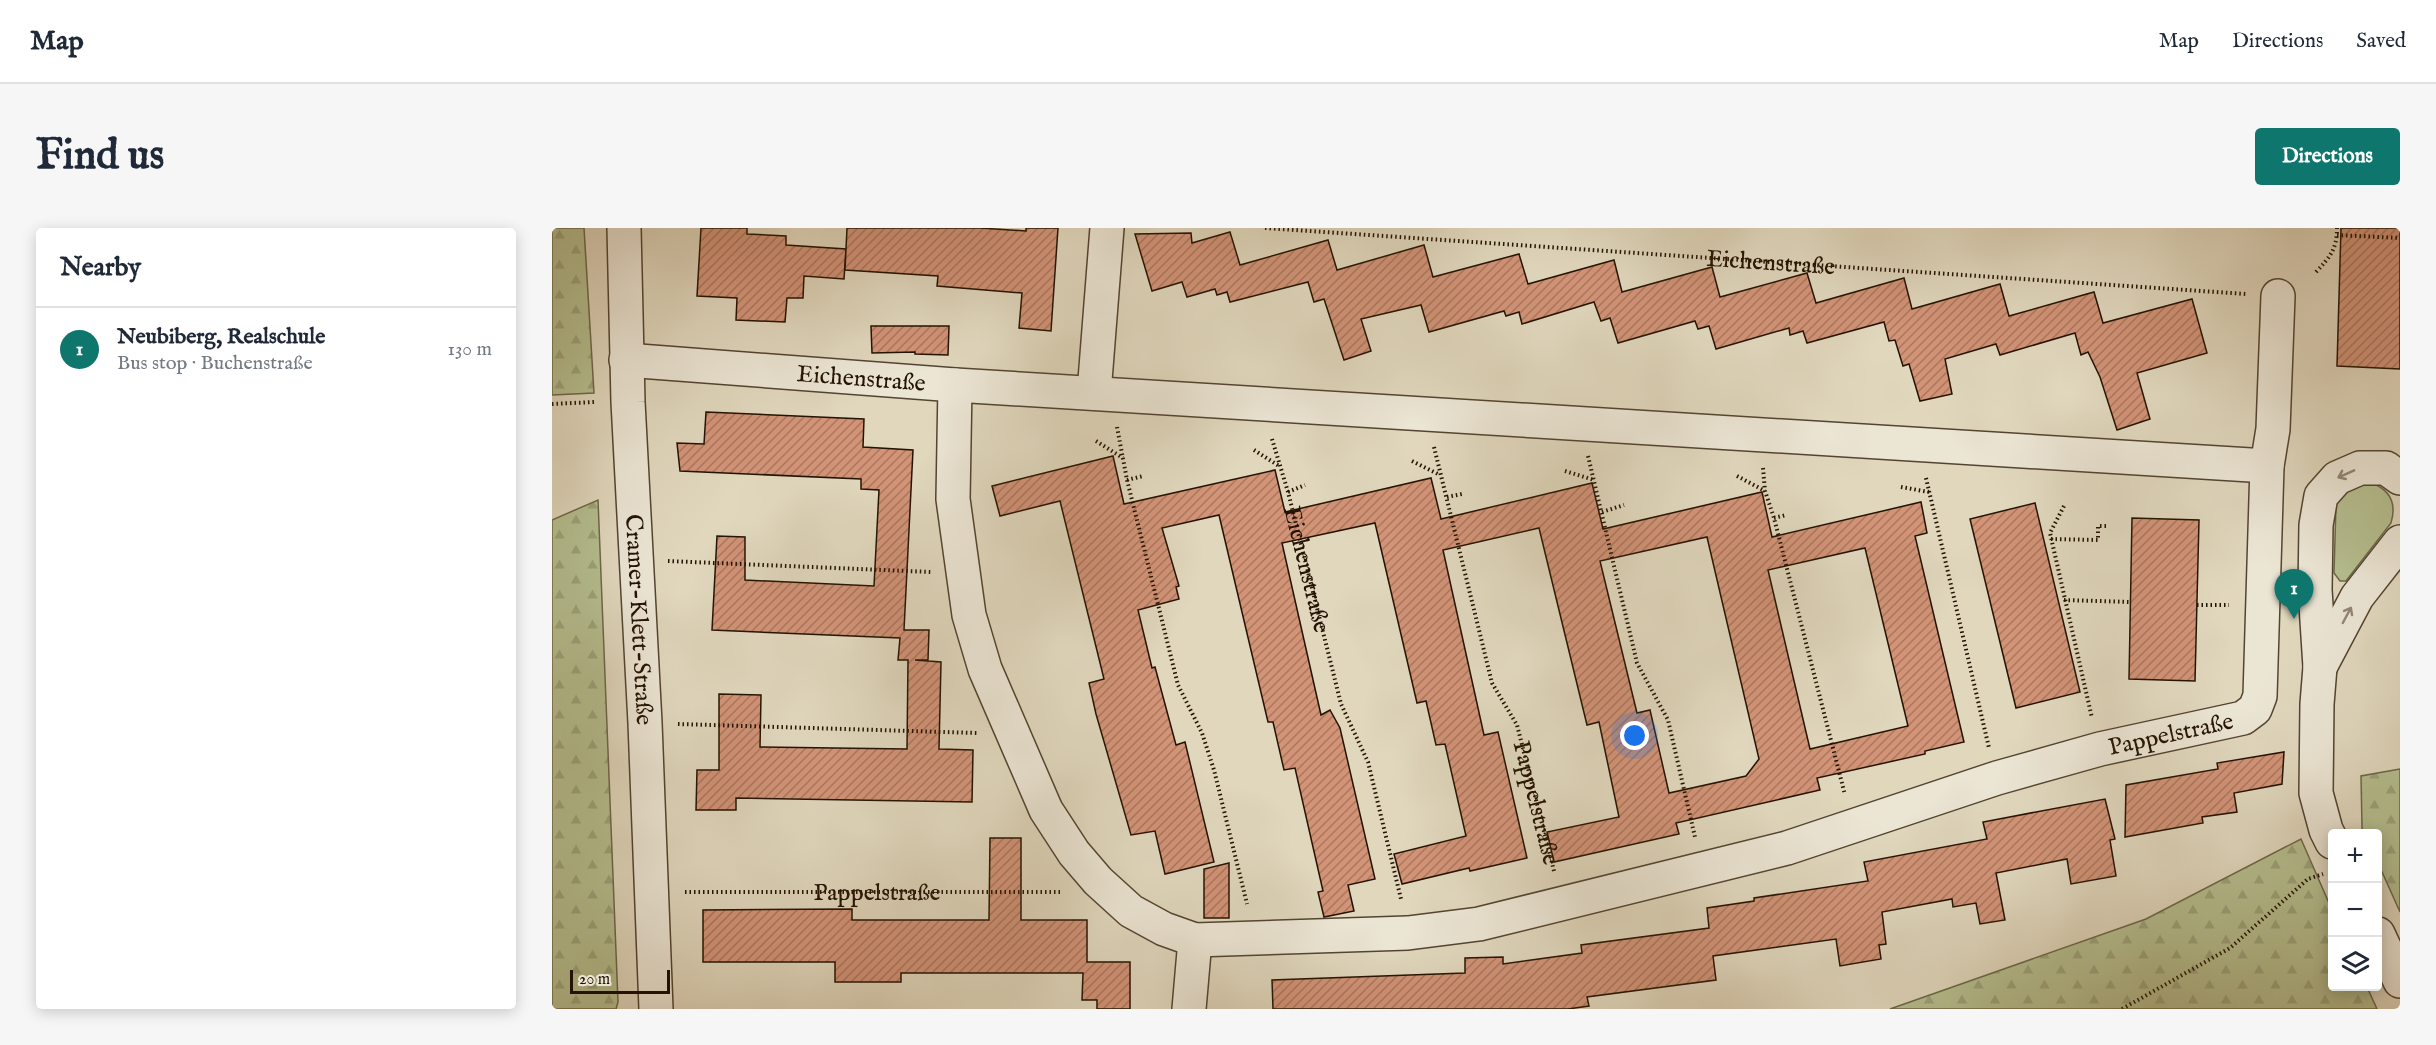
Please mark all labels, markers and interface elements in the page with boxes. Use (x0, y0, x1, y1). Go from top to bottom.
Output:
text: Map (30, 24, 84, 59)
text: Map (2159, 28, 2199, 55)
text: Directions (2232, 28, 2323, 55)
text: Saved (2356, 28, 2406, 55)
button: Directions (2255, 128, 2400, 185)
text: Find us (36, 130, 164, 183)
street label: Eichenstraße (1705, 244, 1836, 283)
text: Nearby (60, 251, 141, 284)
text: Neubiberg, Realschule (117, 323, 325, 351)
text: 1 (76, 337, 83, 362)
text: 130 m (447, 337, 492, 362)
text: Bus stop · Buchenstraße (117, 351, 313, 376)
street label: Eichenstraße (796, 359, 927, 400)
one-way arrow (2337, 469, 2355, 481)
street label: Eichenstraße (1275, 503, 1337, 636)
street label: Cramer-Klett-Straße (617, 513, 659, 726)
pin: 1 (2274, 570, 2314, 619)
one-way arrow (2342, 607, 2353, 625)
street label: Pappelstraße (2106, 707, 2236, 764)
your location (1620, 721, 1649, 750)
street label: Pappelstraße (1505, 738, 1566, 868)
map controls (2328, 829, 2382, 991)
button: + (2328, 829, 2382, 883)
street label: Pappelstraße (814, 878, 941, 909)
button: − (2328, 883, 2382, 937)
button: layers (2328, 937, 2382, 991)
scale bar (570, 967, 670, 994)
text: 20 m (579, 970, 610, 990)

